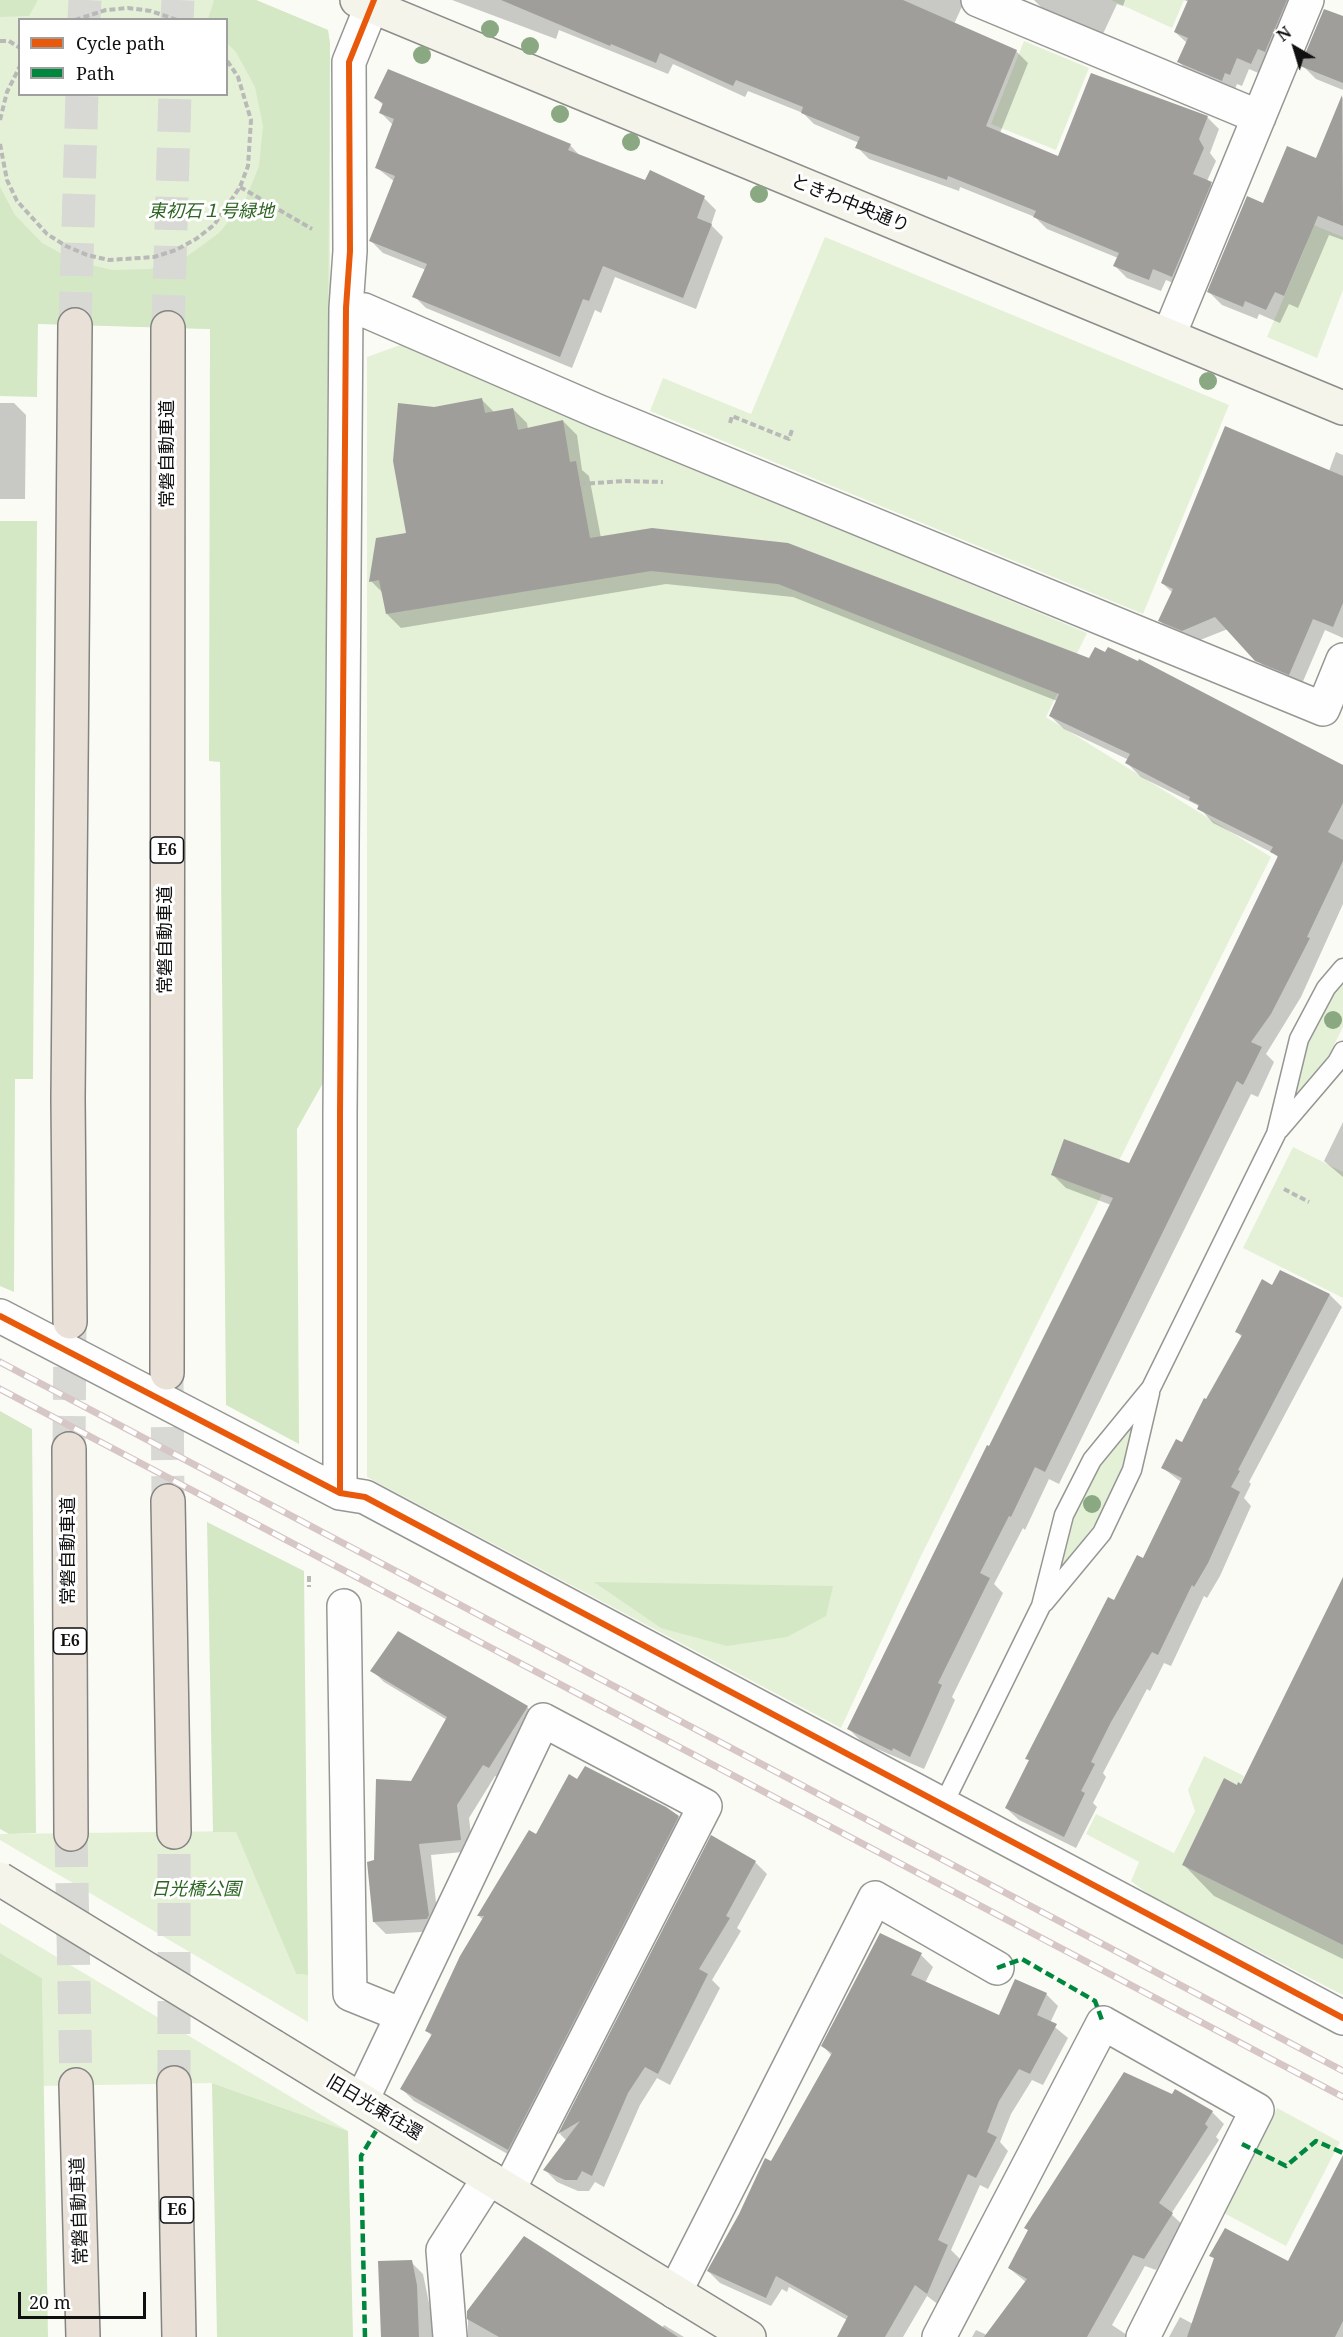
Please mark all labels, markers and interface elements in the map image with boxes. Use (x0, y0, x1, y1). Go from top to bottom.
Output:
legend (18, 18, 228, 96)
north arrow (1265, 18, 1325, 78)
text: N (1272, 21, 1296, 46)
text: Cycle path (76, 31, 165, 55)
text: Path (76, 61, 115, 85)
street label: ときわ中央通り (788, 170, 912, 238)
park label: 東初石１号緑地 (148, 201, 274, 223)
street label: 常磐自動車道 (157, 400, 179, 508)
road number: E6 (150, 837, 184, 863)
street label: 常磐自動車道 (155, 886, 177, 994)
street label: 常磐自動車道 (58, 1497, 80, 1605)
road number: E6 (54, 1628, 86, 1654)
park label: 日光橋公園 (151, 1879, 241, 1901)
street label: 旧日光東往還 (322, 2071, 426, 2145)
street label: 常磐自動車道 (67, 2157, 93, 2265)
road number: E6 (160, 2197, 194, 2223)
scale bar (21, 2280, 148, 2318)
text: 20 m (29, 2290, 71, 2314)

